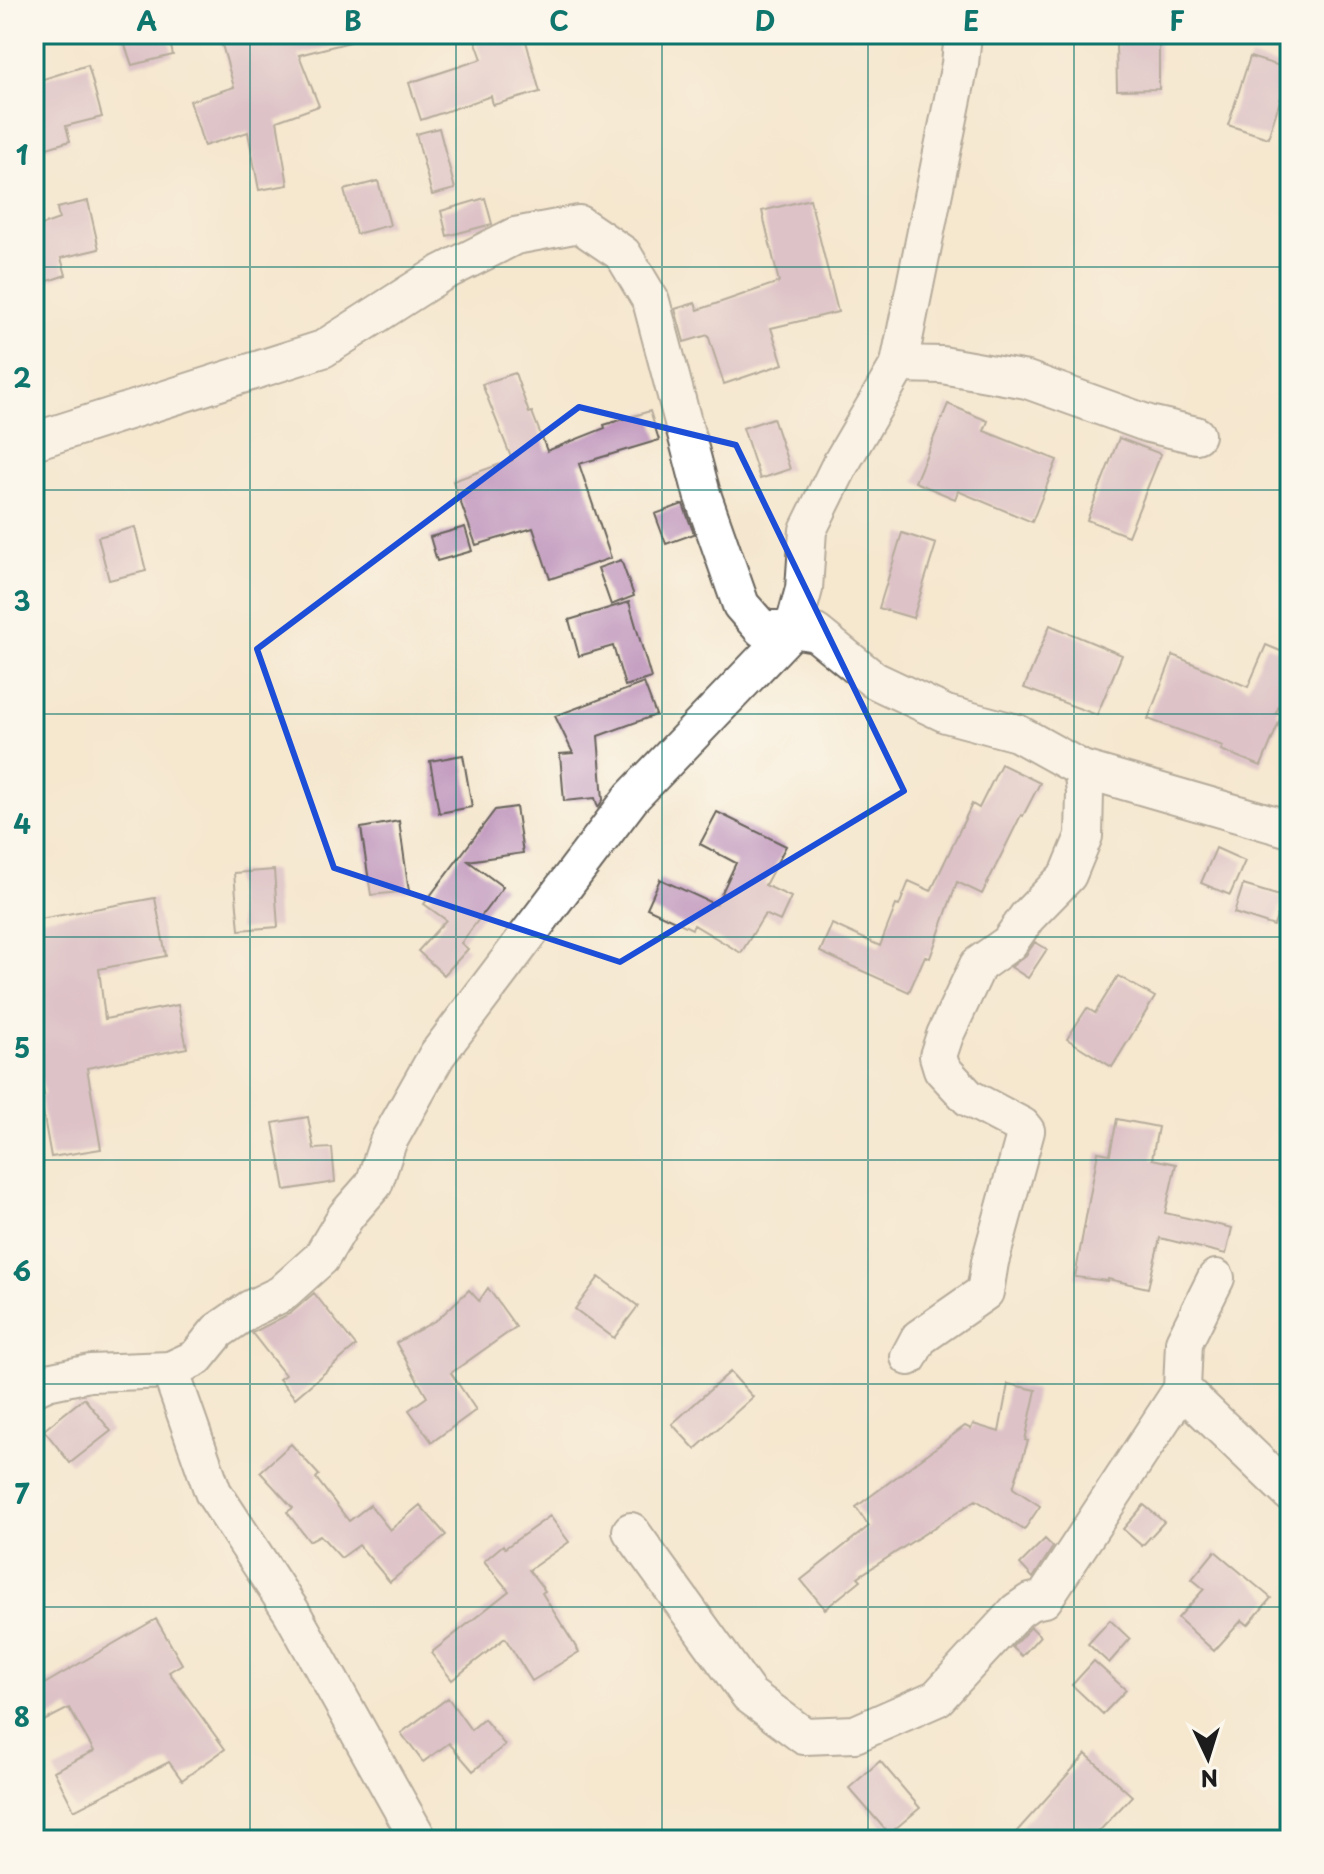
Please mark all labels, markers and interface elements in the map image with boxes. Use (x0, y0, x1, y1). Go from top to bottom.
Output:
text: A (137, 1, 157, 40)
text: B (344, 1, 362, 40)
text: C (549, 1, 569, 40)
text: D (755, 1, 775, 40)
text: E (963, 1, 979, 40)
text: F (1169, 1, 1185, 40)
text: 1 (16, 135, 28, 174)
text: 2 (13, 358, 31, 397)
text: 3 (13, 581, 31, 620)
text: 4 (13, 804, 31, 843)
text: 5 (14, 1028, 30, 1067)
text: 6 (13, 1251, 31, 1290)
text: 7 (15, 1474, 30, 1513)
text: 8 (14, 1697, 30, 1736)
north arrow (1168, 1718, 1248, 1798)
text: N (1200, 1762, 1219, 1797)

